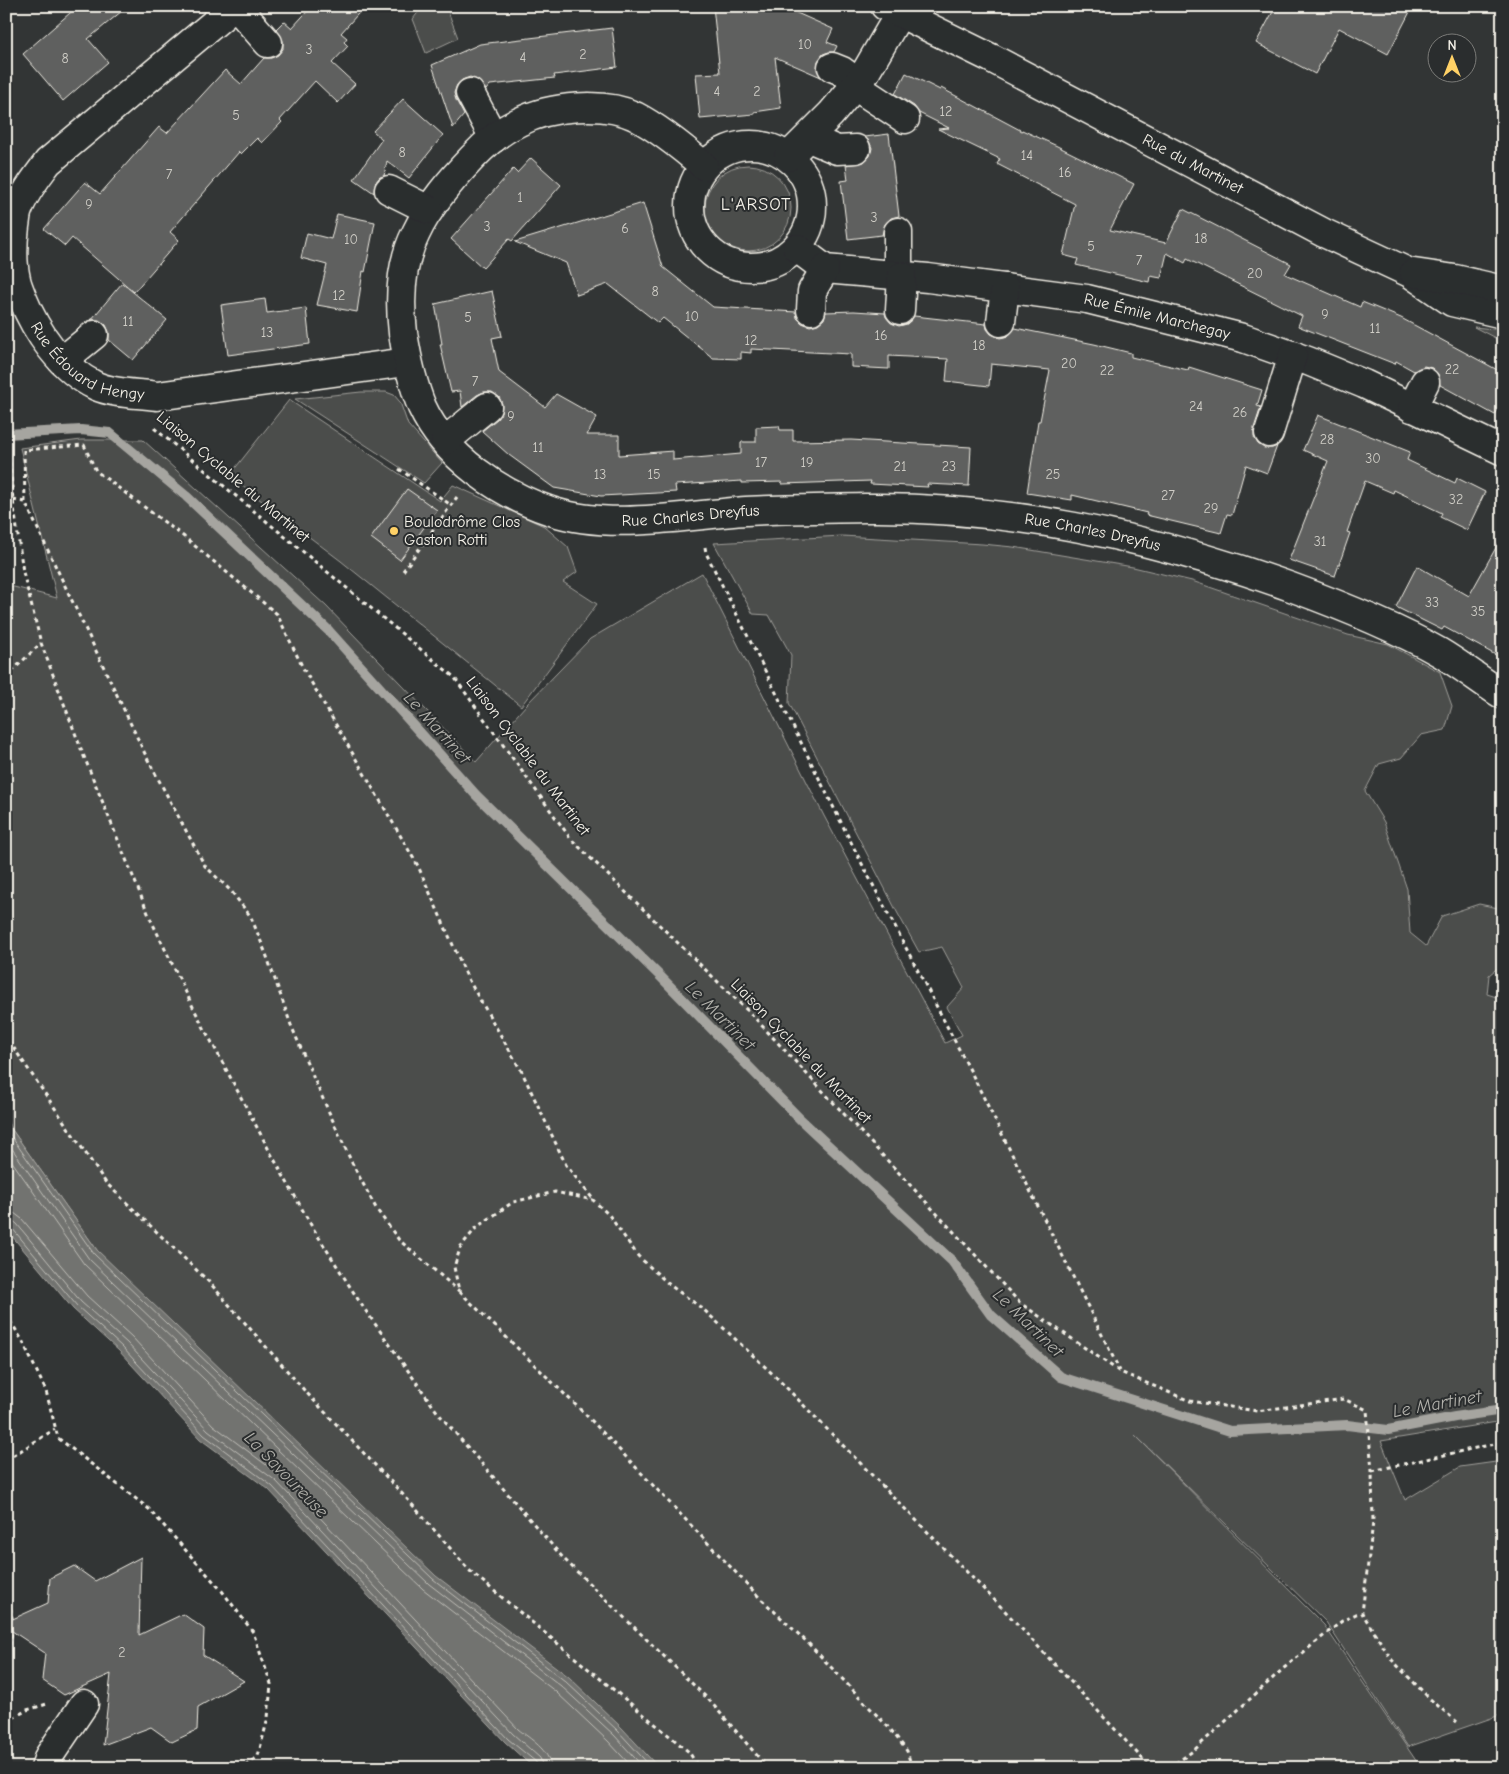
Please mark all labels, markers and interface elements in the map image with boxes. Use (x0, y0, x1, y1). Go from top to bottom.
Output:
north arrow (1426, 32, 1476, 82)
house number: 10 (798, 36, 812, 53)
text: N (1447, 37, 1457, 54)
house number: 3 (305, 41, 313, 58)
house number: 2 (579, 46, 587, 63)
house number: 4 (520, 49, 527, 66)
house number: 8 (61, 50, 69, 67)
house number: 4 (714, 83, 721, 100)
house number: 2 (753, 83, 761, 100)
house number: 12 (940, 103, 952, 120)
house number: 5 (232, 107, 240, 124)
street label: Rue du Martinet (1139, 130, 1246, 198)
house number: 8 (398, 144, 406, 161)
house number: 14 (1021, 147, 1033, 164)
house number: 16 (1058, 164, 1072, 181)
house number: 7 (166, 166, 173, 183)
house number: 1 (517, 189, 523, 206)
district label: L'ARSOT (721, 194, 791, 215)
house number: 9 (85, 196, 93, 213)
house number: 3 (870, 209, 878, 226)
house number: 3 (483, 218, 491, 235)
house number: 6 (621, 220, 629, 237)
house number: 18 (1195, 230, 1207, 247)
house number: 10 (344, 231, 358, 248)
house number: 5 (1087, 238, 1095, 255)
house number: 7 (1136, 252, 1143, 269)
house number: 20 (1247, 265, 1263, 282)
house number: 8 (651, 283, 659, 300)
house number: 12 (333, 287, 345, 304)
street label: Rue Émile Marchegay (1082, 290, 1233, 344)
house number: 9 (1321, 306, 1329, 323)
house number: 10 (685, 308, 699, 325)
house number: 5 (464, 309, 472, 326)
house number: 11 (122, 313, 134, 330)
street label: Rue Édouard Hengy (27, 319, 146, 404)
house number: 11 (1369, 320, 1381, 337)
house number: 13 (261, 324, 273, 341)
house number: 16 (874, 327, 888, 344)
house number: 12 (745, 332, 757, 349)
house number: 18 (973, 337, 985, 354)
house number: 20 (1061, 355, 1077, 372)
house number: 22 (1445, 361, 1459, 378)
house number: 22 (1100, 362, 1114, 379)
house number: 7 (472, 373, 479, 390)
house number: 24 (1189, 398, 1203, 415)
house number: 26 (1233, 404, 1247, 421)
street label: Liaison Cyclable du Martinet (153, 408, 313, 547)
house number: 9 (507, 408, 515, 425)
house number: 28 (1320, 431, 1334, 448)
house number: 11 (532, 439, 544, 456)
house number: 30 (1365, 450, 1381, 467)
house number: 17 (755, 454, 767, 471)
house number: 19 (801, 454, 813, 471)
house number: 21 (894, 458, 906, 475)
house number: 23 (942, 458, 956, 475)
house number: 13 (594, 466, 606, 483)
house number: 15 (647, 466, 661, 483)
house number: 25 (1046, 466, 1060, 483)
house number: 27 (1161, 487, 1175, 504)
house number: 32 (1449, 491, 1463, 508)
house number: 29 (1204, 500, 1218, 517)
street label: Rue Charles Dreyfus (622, 501, 760, 530)
street label: Rue Charles Dreyfus (1023, 510, 1163, 555)
place label: Boulodrôme Clos Gaston Rotti (404, 513, 521, 549)
marker: Boulodrôme Clos Gaston Rotti (388, 525, 400, 537)
house number: 31 (1314, 533, 1326, 550)
house number: 33 (1425, 594, 1439, 611)
house number: 35 (1471, 603, 1485, 620)
street label: Liaison Cyclable du Martinet (462, 673, 594, 839)
water label: Le Martinet (399, 688, 476, 769)
street label: Liaison Cyclable du Martinet (727, 975, 875, 1127)
water label: Le Martinet (681, 977, 760, 1056)
water label: Le Martinet (988, 1284, 1069, 1363)
water label: Le Martinet (1391, 1386, 1484, 1422)
water label: La Savoureuse (240, 1428, 332, 1522)
house number: 2 (118, 1644, 126, 1661)

